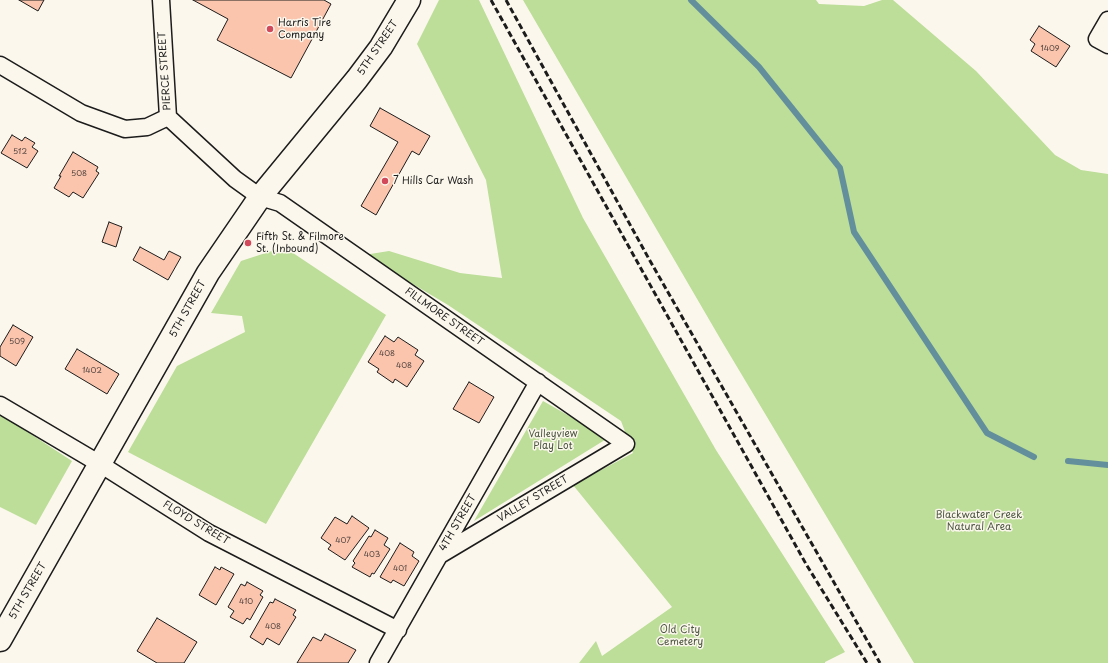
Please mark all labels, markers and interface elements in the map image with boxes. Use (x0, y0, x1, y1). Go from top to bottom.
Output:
place label: Harris Tire Company (278, 17, 331, 40)
street label: 5TH STREET (355, 18, 401, 78)
marker: Harris Tire Company (265, 24, 275, 34)
street label: PIERCE STREET (156, 31, 174, 111)
house number: 1409 (1041, 44, 1059, 54)
house number: 512 (13, 147, 27, 157)
house number: 508 (71, 169, 87, 179)
place label: 7 Hills Car Wash (393, 175, 473, 187)
marker: 7 Hills Car Wash (380, 176, 390, 186)
place label: Fifth St. & Filmore St. (Inbound) (256, 231, 344, 254)
marker: Fifth St. & Filmore St. (Inbound) (243, 238, 253, 248)
street label: 5TH STREET (167, 278, 209, 340)
street label: FILLMORE STREET (402, 285, 486, 349)
house number: 509 (9, 337, 25, 347)
house number: 408 (379, 349, 395, 359)
house number: 408 (396, 361, 412, 371)
house number: 1402 (82, 366, 102, 376)
park label: Valleyview Play Lot (529, 428, 577, 452)
street label: VALLEY STREET (495, 473, 571, 525)
street label: 4TH STREET (437, 493, 479, 553)
street label: FLOYD STREET (161, 498, 231, 548)
park label: Blackwater Creek Natural Area (936, 509, 1022, 532)
house number: 407 (335, 536, 351, 546)
house number: 403 (364, 550, 380, 560)
street label: 5TH STREET (7, 560, 49, 622)
house number: 401 (393, 564, 407, 574)
house number: 410 (239, 597, 253, 607)
house number: 408 (265, 622, 281, 632)
park label: Old City Cemetery (657, 624, 703, 648)

